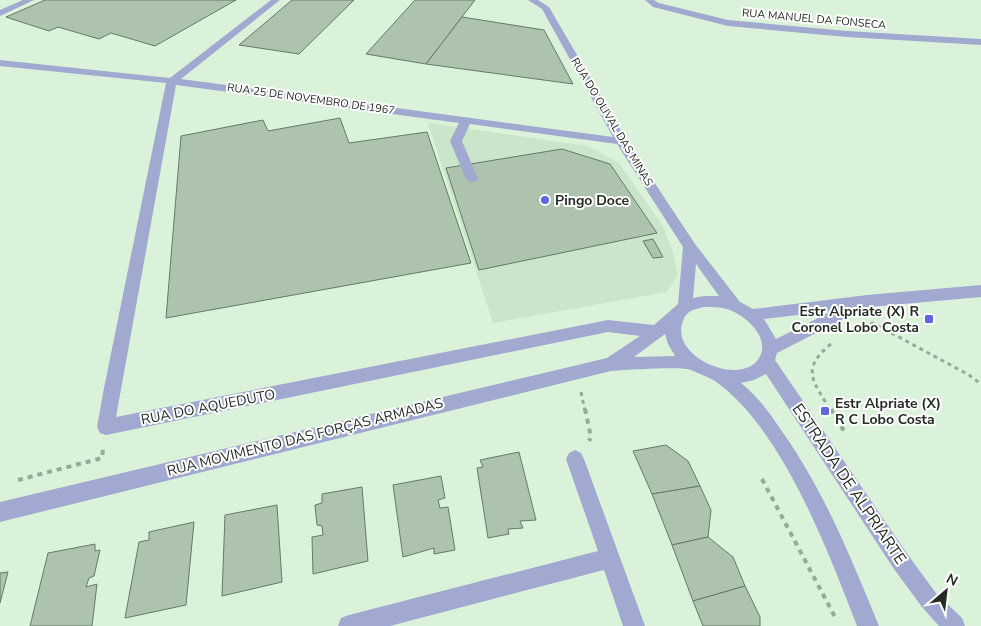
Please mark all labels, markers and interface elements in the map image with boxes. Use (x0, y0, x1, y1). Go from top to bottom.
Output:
street label: RUA MANUEL DA FONSECA (741, 5, 887, 33)
street label: RUA DO OLIVAL DAS MINAS (568, 55, 656, 189)
street label: RUA 25 DE NOVEMBRO DE 1967 (226, 80, 396, 118)
place label: Pingo Doce (555, 191, 629, 210)
marker: Pingo Doce (539, 194, 551, 206)
place label: Estr Alpriate (X) R Coronel Lobo Costa (791, 302, 919, 337)
marker: Estr Alpriate (X) R Coronel Lobo Costa (923, 313, 935, 325)
street label: RUA DO AQUEDUTO (139, 385, 277, 429)
street label: RUA MOVIMENTO DAS FORÇAS ARMADAS (165, 393, 445, 481)
place label: Estr Alpriate (X) R C Lobo Costa (835, 394, 941, 429)
street label: ESTRADA DE ALPRIARTE (787, 399, 911, 569)
marker: Estr Alpriate (X) R C Lobo Costa (819, 405, 831, 417)
north arrow (921, 566, 971, 616)
text: N (943, 569, 961, 591)

